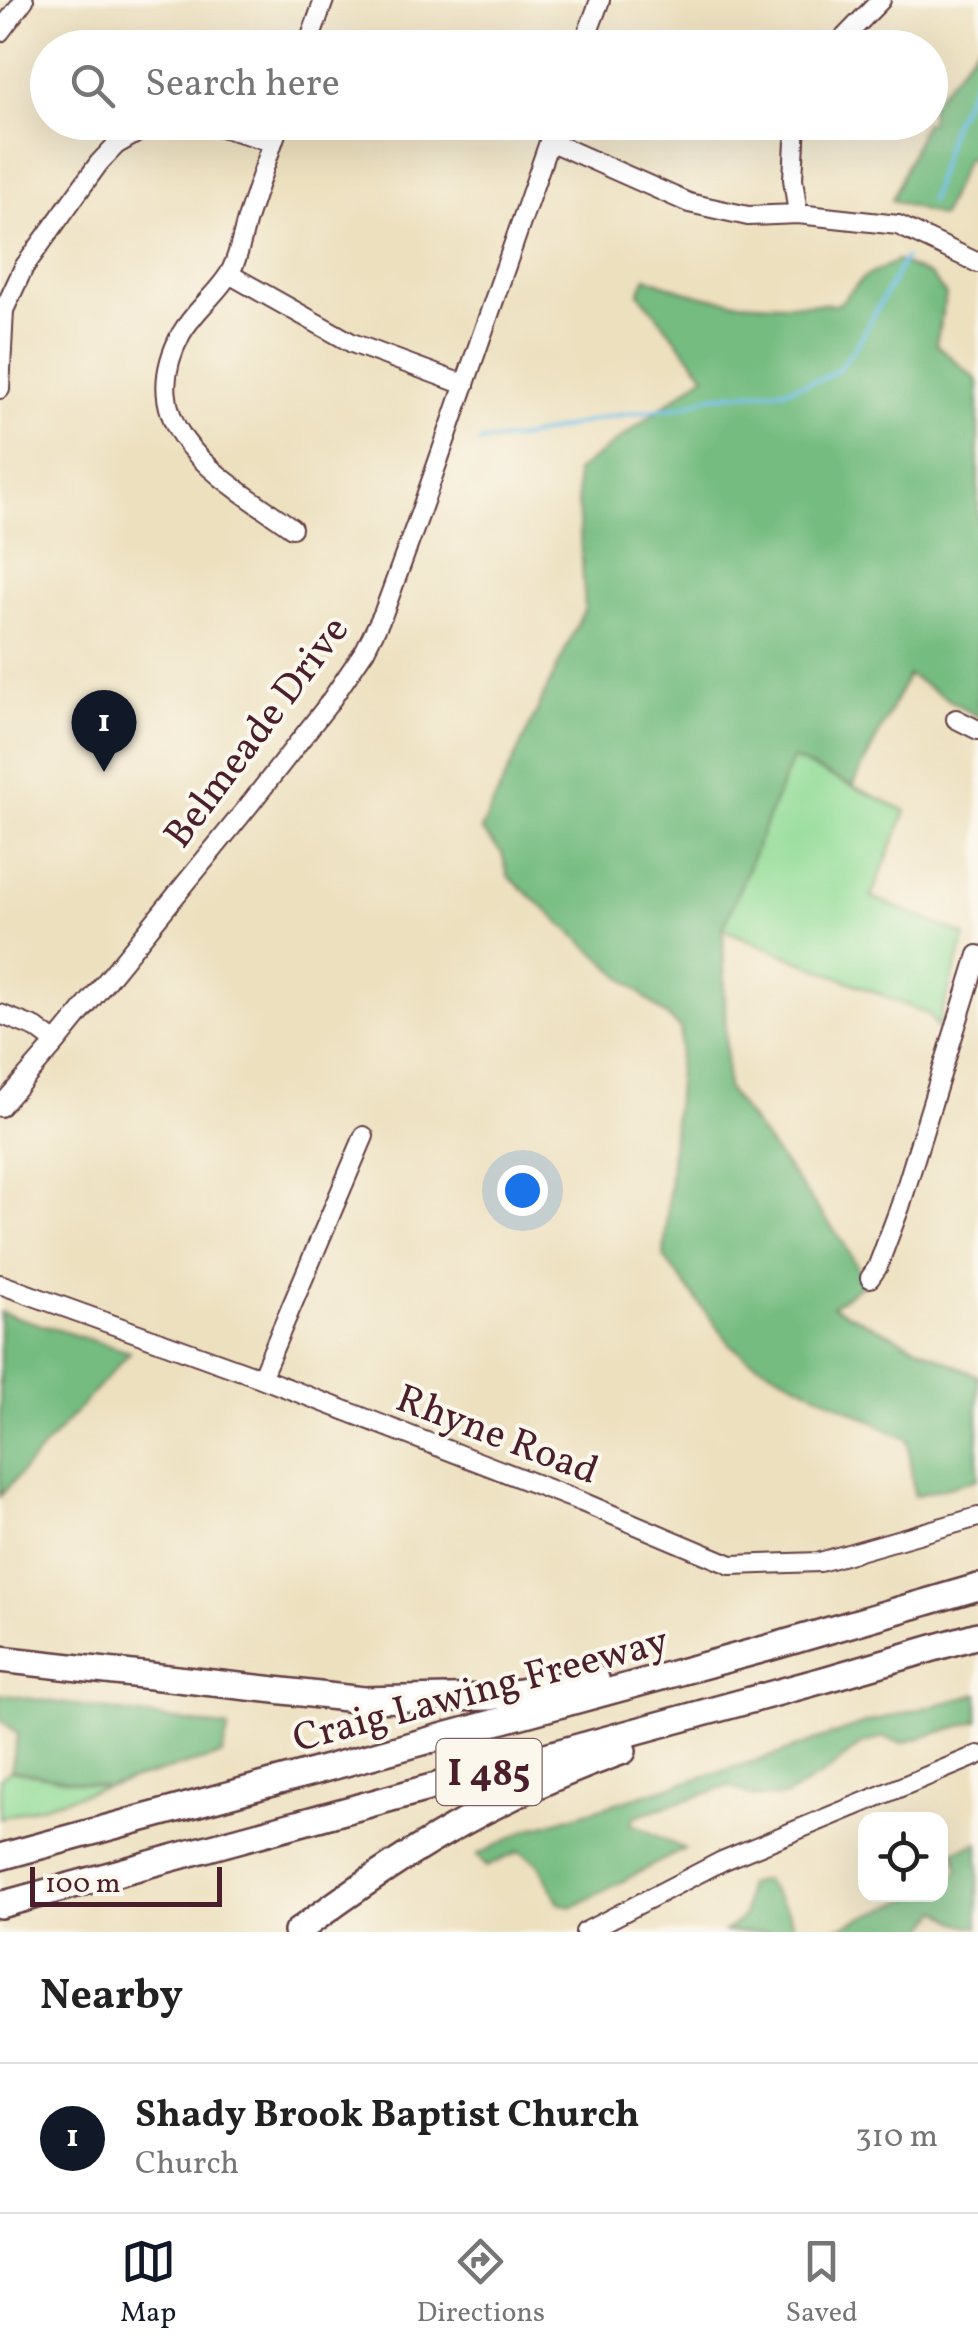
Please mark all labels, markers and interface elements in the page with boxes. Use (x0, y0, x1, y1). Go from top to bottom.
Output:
search box (30, 30, 948, 140)
icon: search (65, 58, 120, 113)
text: Search here (145, 59, 340, 112)
street label: Belmeade Drive (152, 606, 364, 861)
pin: 1 (72, 690, 136, 772)
your location (497, 1165, 548, 1216)
street label: Rhyne Road (387, 1373, 606, 1501)
street label: Craig Lawing Freeway (287, 1615, 675, 1769)
road number: I 485 (436, 1739, 542, 1805)
map controls (858, 1812, 948, 1902)
button: locate (858, 1812, 948, 1902)
scale bar (30, 1862, 222, 1906)
text: 100 m (45, 1865, 120, 1904)
text: Nearby (40, 1968, 183, 2027)
text: Shady Brook Baptist Church (135, 2090, 639, 2143)
text: 1 (66, 2116, 79, 2160)
text: 310 m (855, 2116, 938, 2160)
text: Church (135, 2143, 239, 2187)
tab: Map (120, 2234, 176, 2333)
tab: Directions (417, 2234, 545, 2333)
tab: Saved (786, 2234, 858, 2333)

